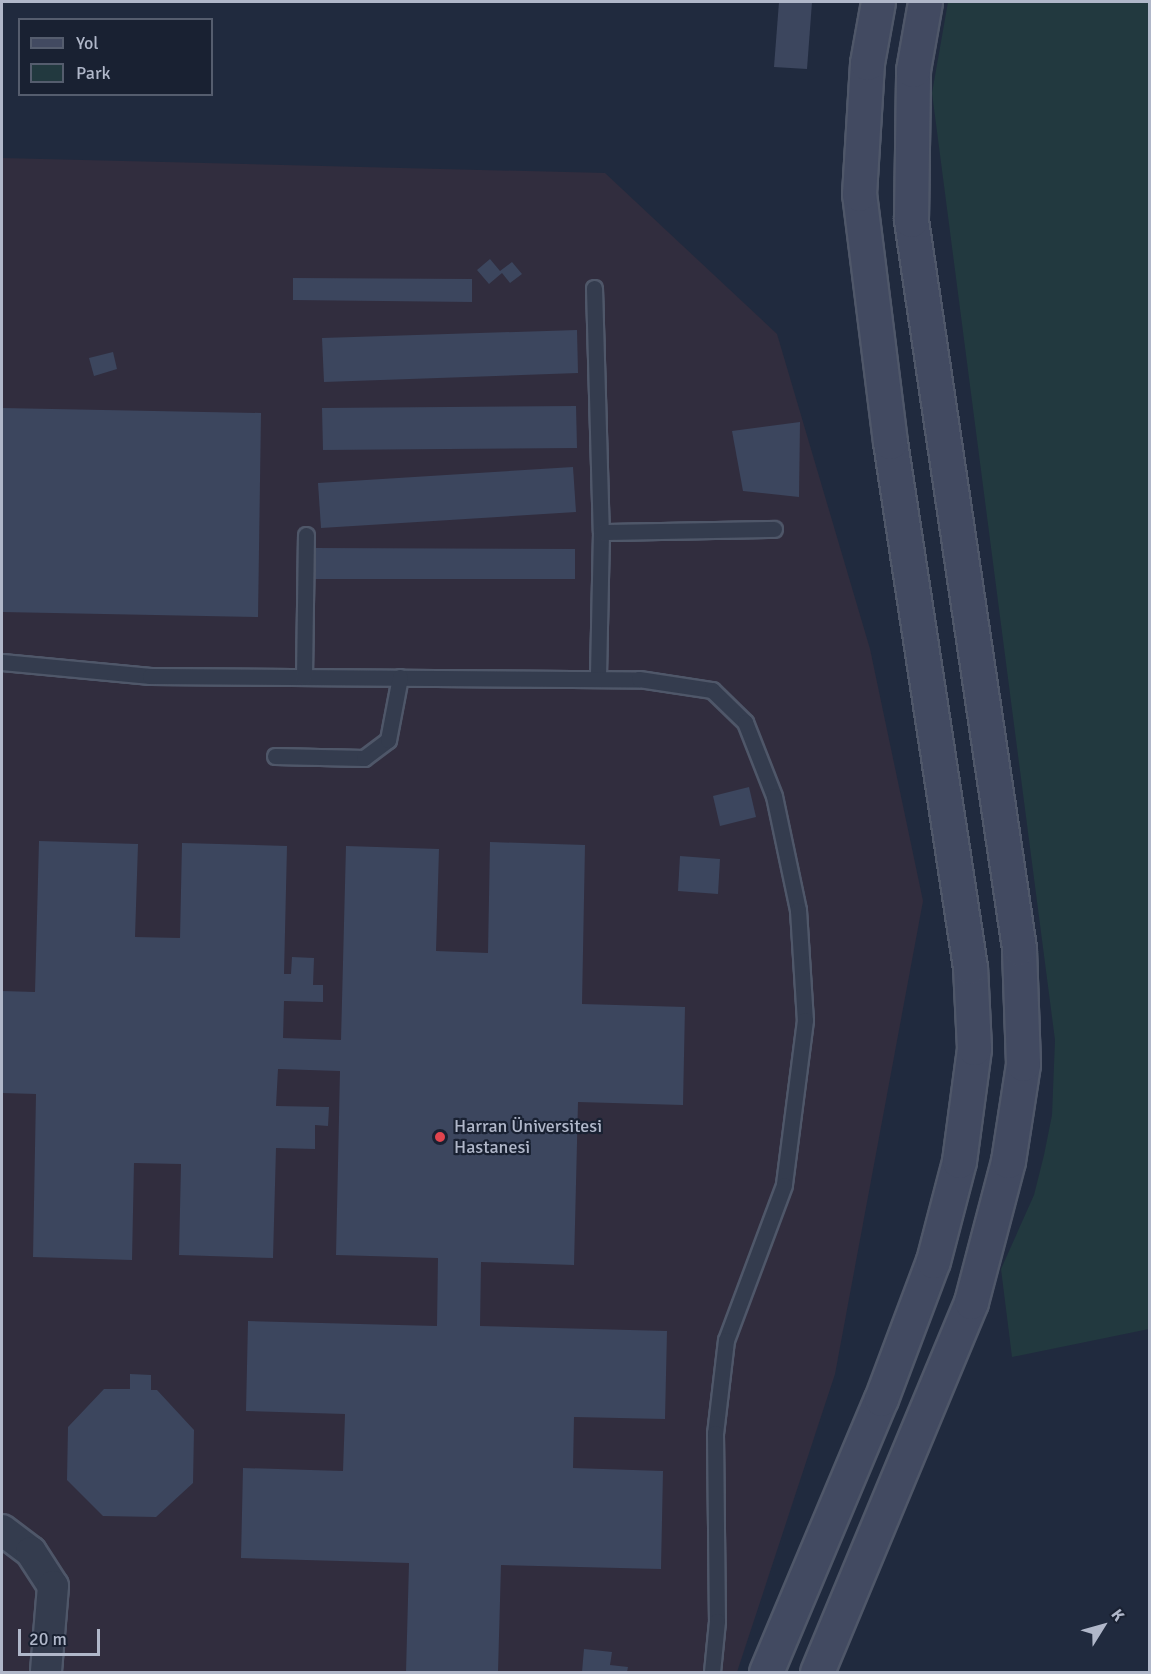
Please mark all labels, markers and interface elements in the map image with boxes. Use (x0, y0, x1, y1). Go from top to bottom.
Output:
legend (18, 18, 213, 96)
text: Yol (76, 32, 99, 54)
text: Park (76, 62, 111, 84)
place label: Harran Üniversitesi Hastanesi (454, 1116, 602, 1158)
marker: Harran Üniversitesi Hastanesi (431, 1128, 449, 1146)
north arrow (1073, 1596, 1133, 1656)
text: K (1106, 1605, 1128, 1625)
scale bar (21, 1617, 104, 1655)
text: 20 m (29, 1628, 67, 1650)

